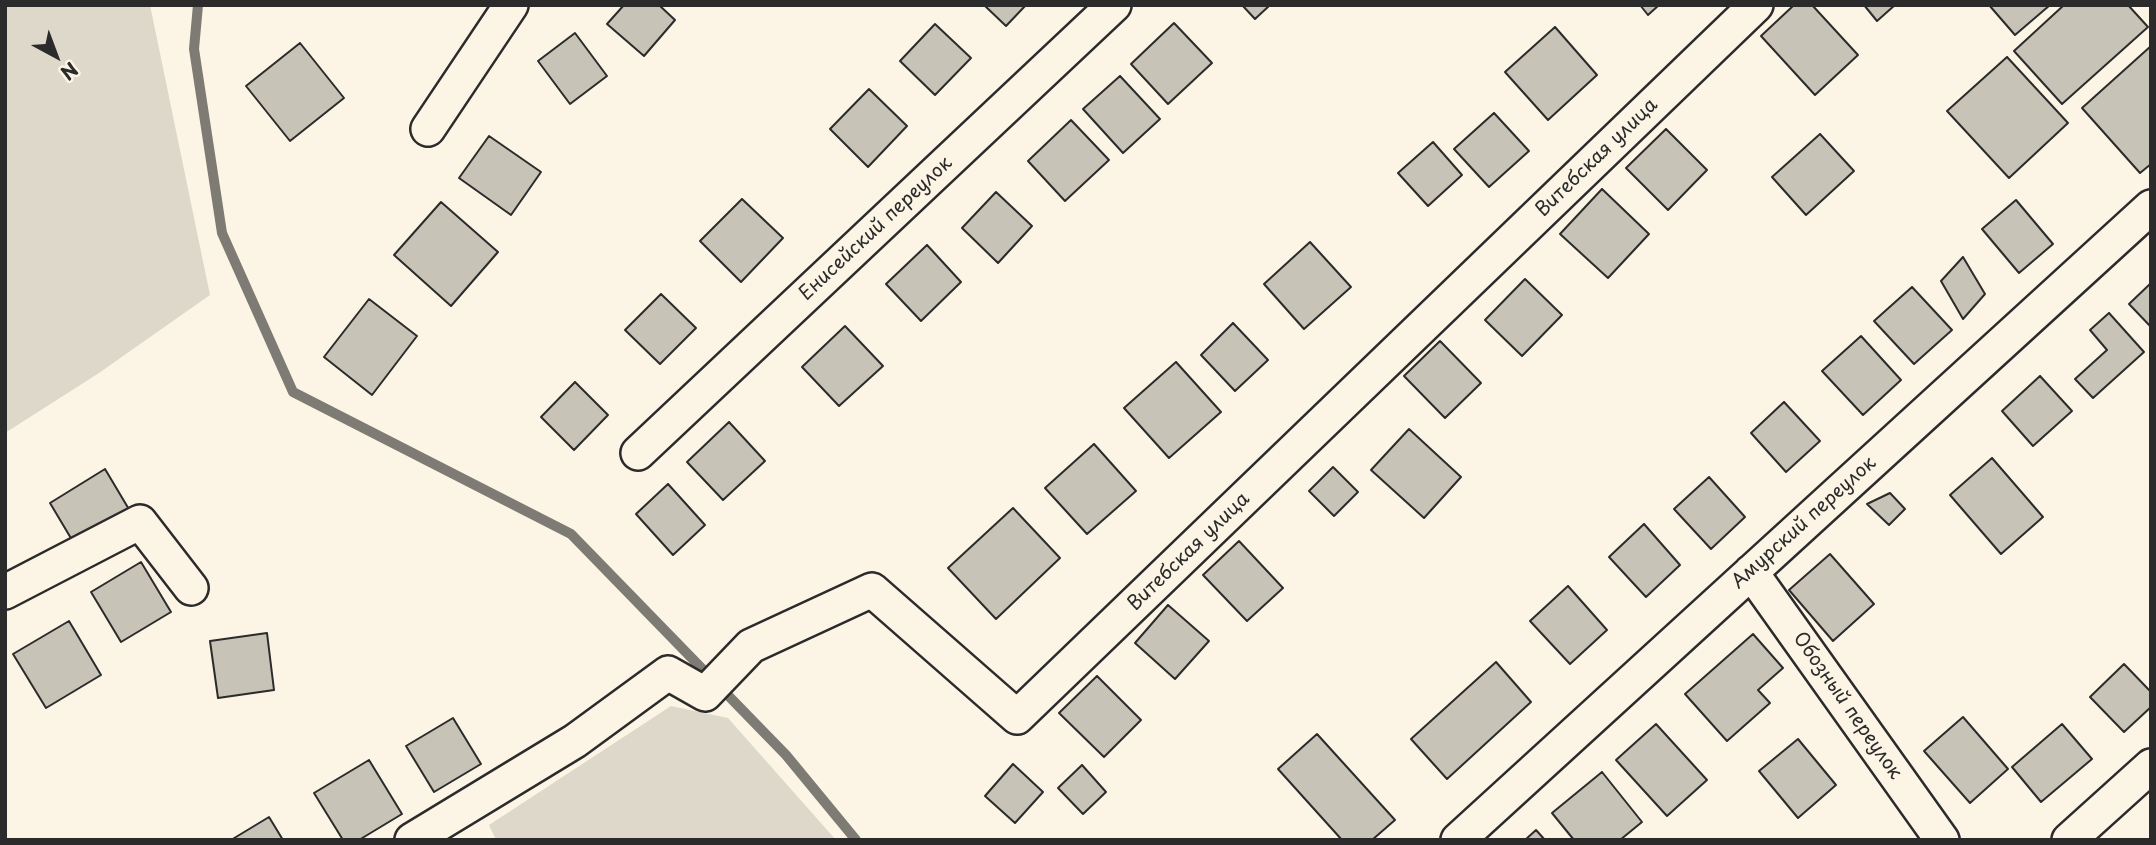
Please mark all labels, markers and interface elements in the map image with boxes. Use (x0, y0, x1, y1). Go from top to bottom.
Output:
north arrow (21, 21, 91, 91)
text: N (55, 56, 85, 87)
street label: Витебская улица (1531, 94, 1663, 222)
street label: Енисейский переулок (795, 152, 957, 306)
street label: Амурский переулок (1727, 452, 1881, 594)
street label: Витебская улица (1123, 488, 1255, 616)
street label: Обозный переулок (1788, 628, 1906, 784)

